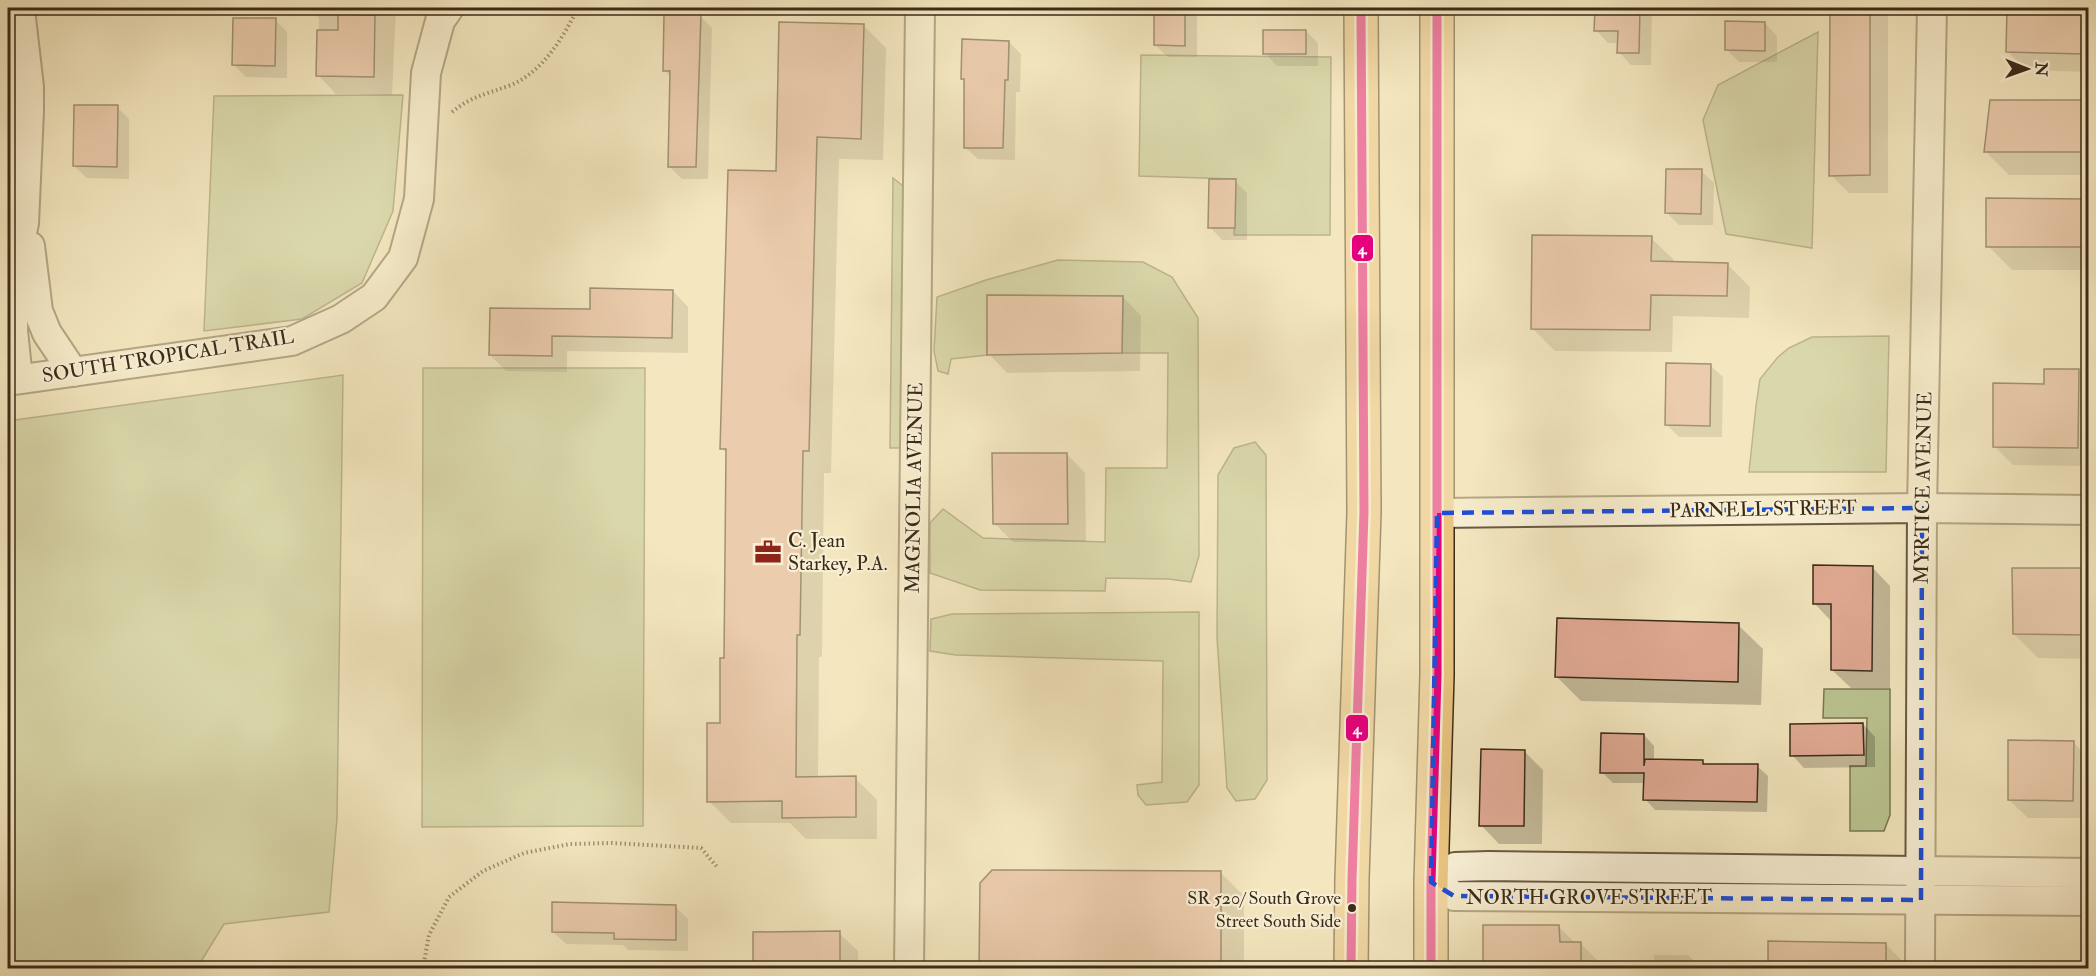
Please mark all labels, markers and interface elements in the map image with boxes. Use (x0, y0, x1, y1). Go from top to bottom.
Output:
north arrow (1997, 39, 2057, 99)
text: N (2031, 61, 2051, 77)
line badge: 4 (1351, 234, 1374, 262)
text: 4 (1357, 239, 1368, 259)
street label: SOUTH TROPICAL TRAIL (40, 324, 296, 388)
street label: MAGNOLIA AVENUE (900, 382, 928, 594)
street label: MYRTICE AVENUE (1909, 392, 1937, 584)
street label: PARNELL STREET (1669, 495, 1857, 523)
place label: C. Jean Starkey, P.A. (788, 528, 888, 576)
office icon: C. Jean Starkey, P.A. (753, 537, 783, 567)
line badge: 4 (1345, 714, 1369, 742)
text: 4 (1352, 719, 1363, 739)
street label: NORTH GROVE STREET (1466, 885, 1712, 910)
place label: SR 520/ South Grove Street South Side (1187, 887, 1341, 933)
marker: SR 520/ South Grove Street South Side (1346, 902, 1358, 914)

